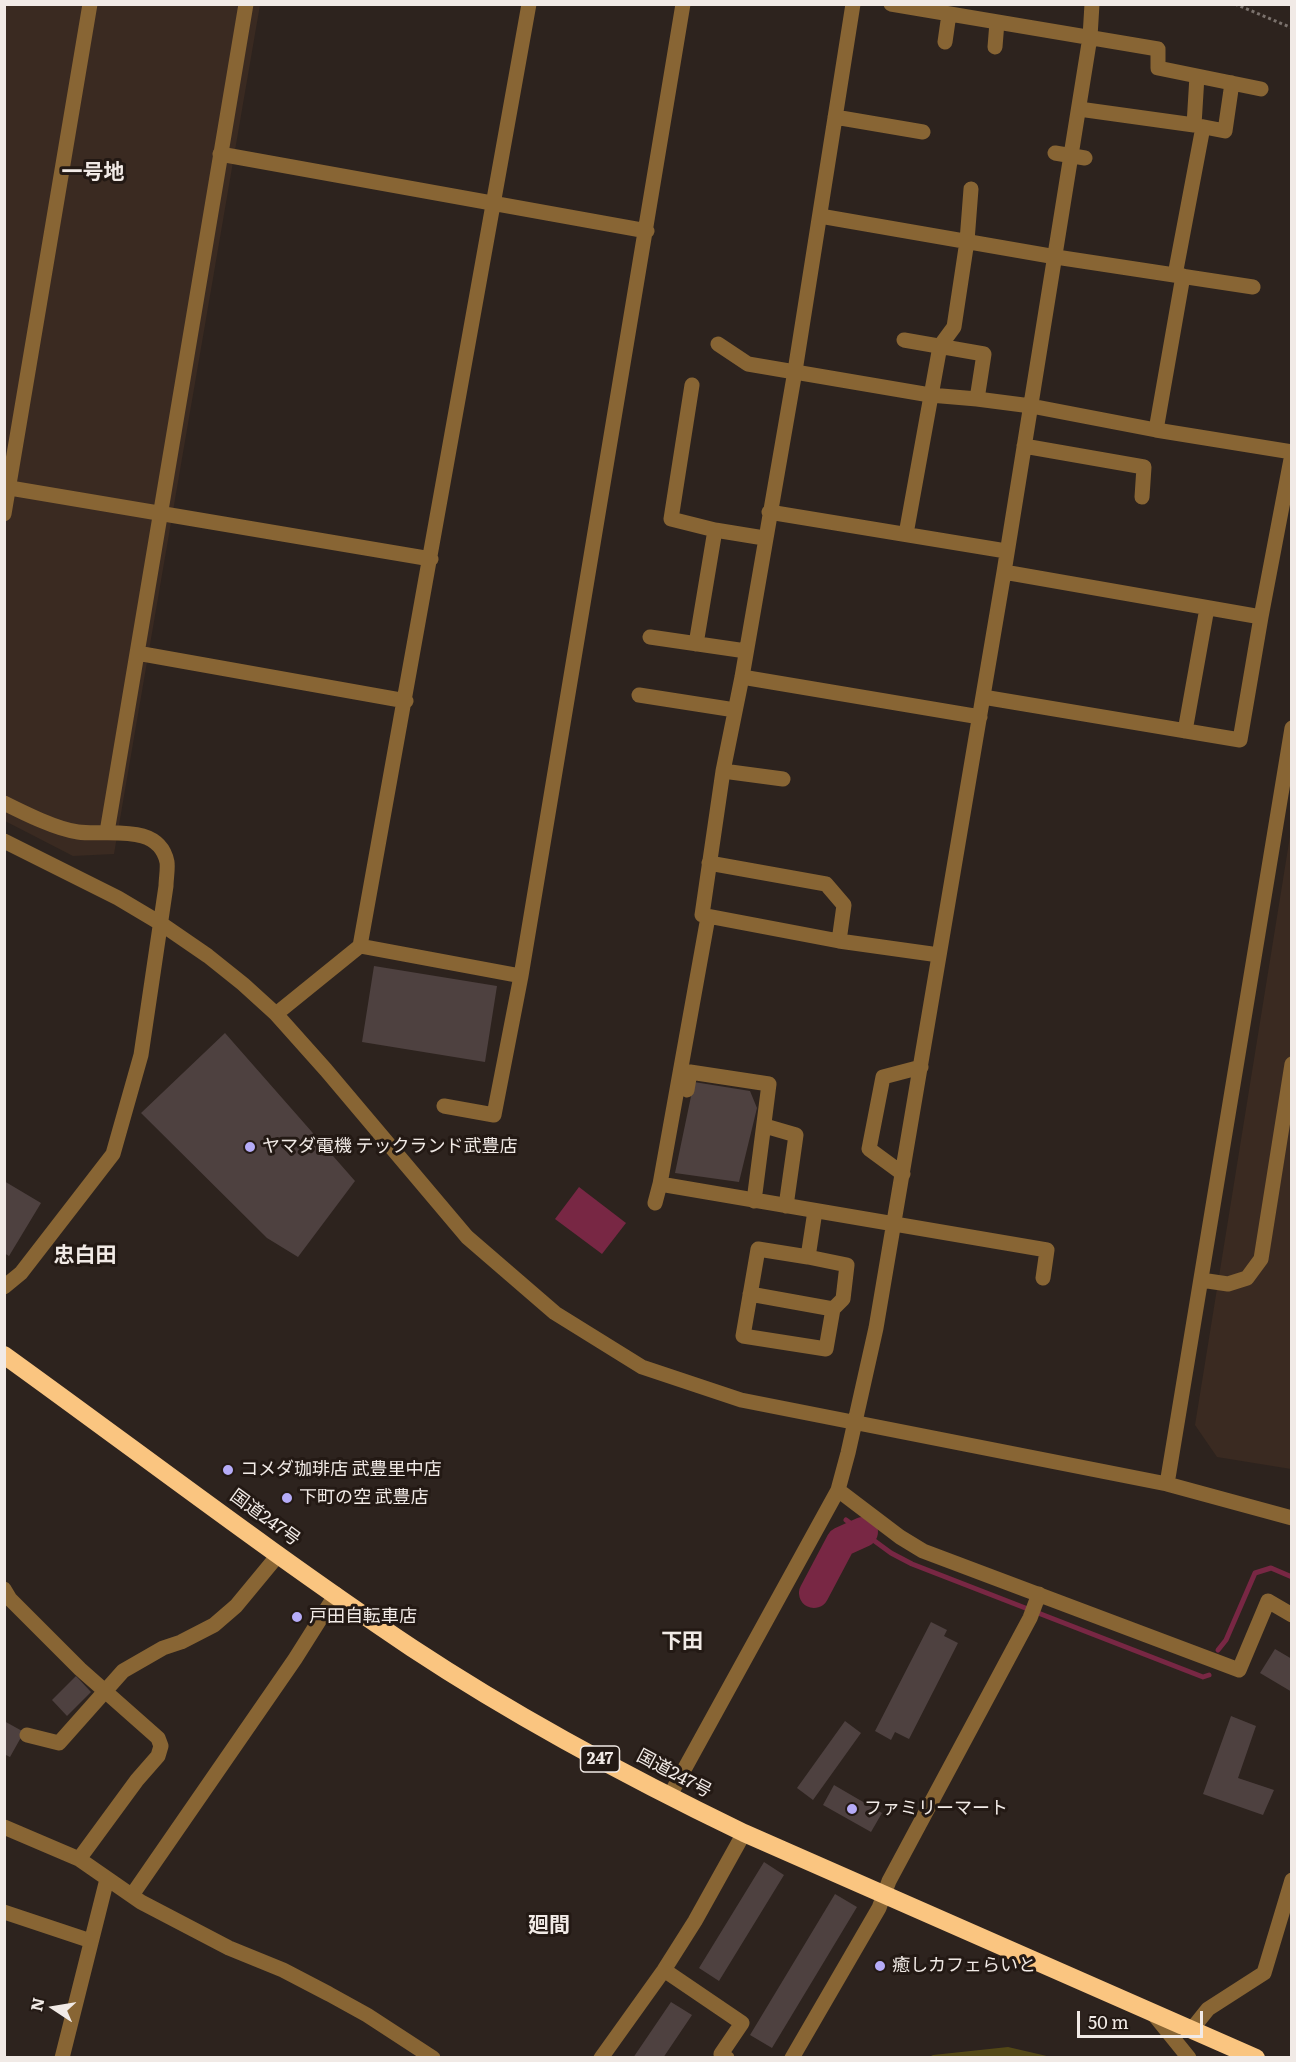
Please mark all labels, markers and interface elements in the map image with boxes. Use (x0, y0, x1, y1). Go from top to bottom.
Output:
district label: 一号地 (62, 160, 124, 186)
place label: ヤマダ電機 テックランド武豊店 (262, 1136, 518, 1158)
marker: ヤマダ電機 テックランド武豊店 (243, 1140, 257, 1154)
district label: 忠白田 (54, 1243, 116, 1269)
place label: コメダ珈琲店 武豊里中店 (240, 1459, 442, 1481)
marker: コメダ珈琲店 武豊里中店 (221, 1463, 235, 1477)
street label: 国道247号 (226, 1485, 304, 1551)
place label: 下町の空 武豊店 (299, 1487, 429, 1509)
marker: 下町の空 武豊店 (280, 1491, 294, 1505)
place label: 戸田自転車店 (309, 1606, 417, 1628)
marker: 戸田自転車店 (290, 1610, 304, 1624)
district label: 下田 (661, 1629, 703, 1655)
street label: 国道247号 (633, 1745, 715, 1803)
road number: 247 (580, 1746, 620, 1772)
place label: ファミリーマート (864, 1798, 1008, 1820)
marker: ファミリーマート (845, 1802, 859, 1816)
district label: 廻間 (528, 1913, 570, 1939)
place label: 癒しカフェらいと (892, 1955, 1036, 1977)
marker: 癒しカフェらいと (873, 1959, 887, 1973)
north arrow (24, 1978, 84, 2038)
text: N (23, 1995, 50, 2013)
scale bar (1080, 1999, 1206, 2037)
text: 50 m (1088, 2008, 1129, 2035)

